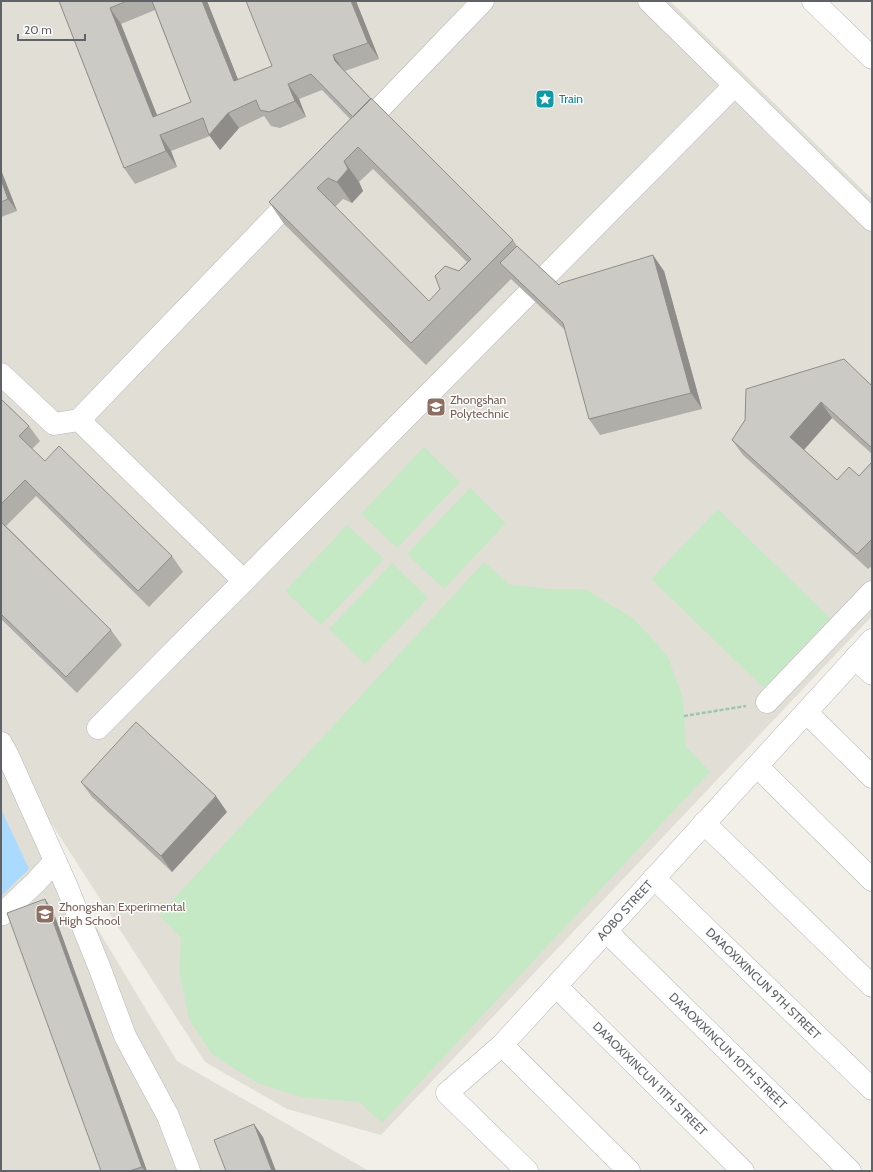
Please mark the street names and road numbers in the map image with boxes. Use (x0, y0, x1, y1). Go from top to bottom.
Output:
street label: AOBO STREET (593, 877, 656, 943)
street label: DA'AOXIXINCUN 9TH STREET (703, 924, 825, 1043)
street label: DA'AOXIXINCUN 10TH STREET (666, 989, 791, 1112)
street label: DA'AOXIXINCUN 11TH STREET (590, 1019, 711, 1139)

